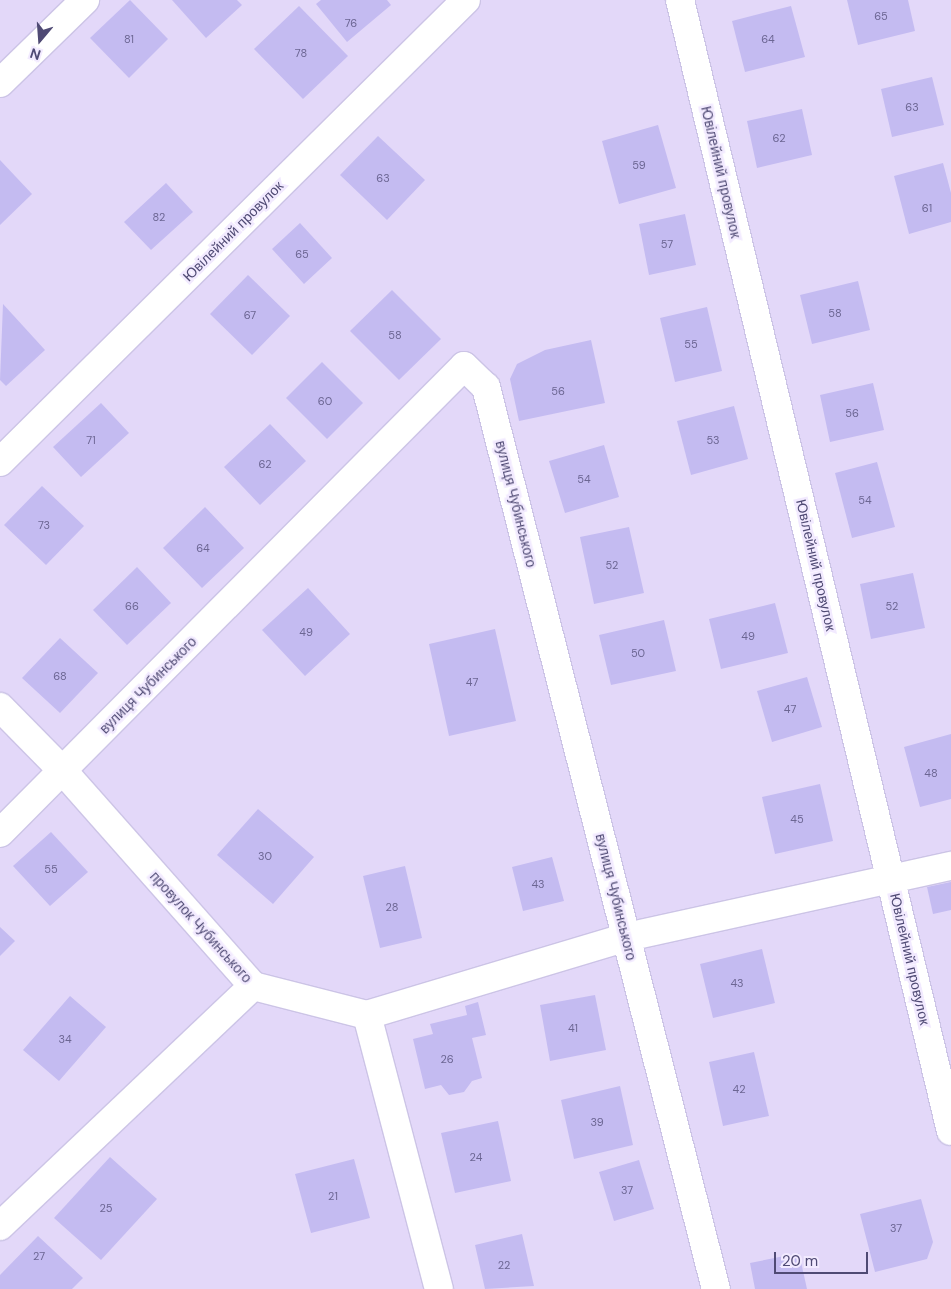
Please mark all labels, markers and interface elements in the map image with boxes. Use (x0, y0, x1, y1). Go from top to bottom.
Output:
house number: 65 (874, 9, 888, 23)
north arrow (15, 15, 65, 65)
house number: 76 (345, 16, 357, 30)
house number: 81 (124, 32, 134, 46)
house number: 64 (761, 32, 775, 46)
text: N (28, 44, 43, 64)
house number: 78 (295, 46, 307, 60)
house number: 63 (905, 100, 919, 114)
street label: Ювілейний провулок (698, 104, 744, 240)
house number: 62 (773, 131, 785, 145)
house number: 59 (632, 158, 646, 172)
house number: 63 (376, 171, 390, 185)
street label: Ювілейний провулок (179, 177, 287, 285)
house number: 61 (922, 201, 932, 215)
house number: 82 (153, 210, 165, 224)
house number: 57 (661, 237, 673, 251)
house number: 65 (295, 247, 309, 261)
house number: 58 (828, 306, 842, 320)
house number: 67 (244, 308, 256, 322)
house number: 58 (388, 328, 402, 342)
house number: 55 (684, 337, 698, 351)
house number: 56 (551, 384, 565, 398)
house number: 60 (318, 394, 332, 408)
house number: 56 (845, 406, 859, 420)
house number: 71 (86, 433, 96, 447)
house number: 53 (706, 433, 720, 447)
street label: вулиця Чубинського (492, 439, 540, 569)
house number: 62 (259, 457, 271, 471)
house number: 54 (577, 472, 591, 486)
house number: 54 (858, 493, 872, 507)
street label: Ювілейний провулок (793, 497, 839, 633)
house number: 73 (38, 518, 50, 532)
house number: 64 (196, 541, 210, 555)
house number: 52 (606, 558, 618, 572)
house number: 66 (125, 599, 139, 613)
house number: 52 (886, 599, 898, 613)
house number: 49 (299, 625, 313, 639)
house number: 49 (741, 629, 755, 643)
street label: вулиця Чубинського (96, 633, 200, 737)
house number: 50 (631, 646, 645, 660)
house number: 68 (53, 669, 67, 683)
house number: 47 (466, 675, 478, 689)
house number: 47 (784, 702, 796, 716)
house number: 48 (924, 766, 938, 780)
house number: 45 (790, 812, 804, 826)
street label: вулиця Чубинського (592, 832, 640, 962)
house number: 30 (258, 849, 272, 863)
house number: 55 (44, 862, 58, 876)
street label: провулок Чубинського (147, 868, 255, 986)
house number: 43 (531, 877, 545, 891)
street label: Ювілейний провулок (887, 891, 933, 1027)
house number: 28 (386, 900, 398, 914)
house number: 43 (730, 976, 744, 990)
house number: 41 (568, 1021, 578, 1035)
house number: 34 (58, 1032, 72, 1046)
house number: 26 (440, 1052, 454, 1066)
house number: 42 (732, 1082, 746, 1096)
house number: 39 (590, 1115, 604, 1129)
house number: 24 (470, 1150, 482, 1164)
house number: 37 (621, 1183, 633, 1197)
house number: 21 (328, 1189, 338, 1203)
house number: 25 (99, 1201, 113, 1215)
house number: 37 (890, 1221, 902, 1235)
scale bar (776, 1242, 870, 1274)
house number: 27 (33, 1249, 45, 1263)
text: 20 m (782, 1251, 818, 1271)
house number: 22 (498, 1258, 510, 1272)

